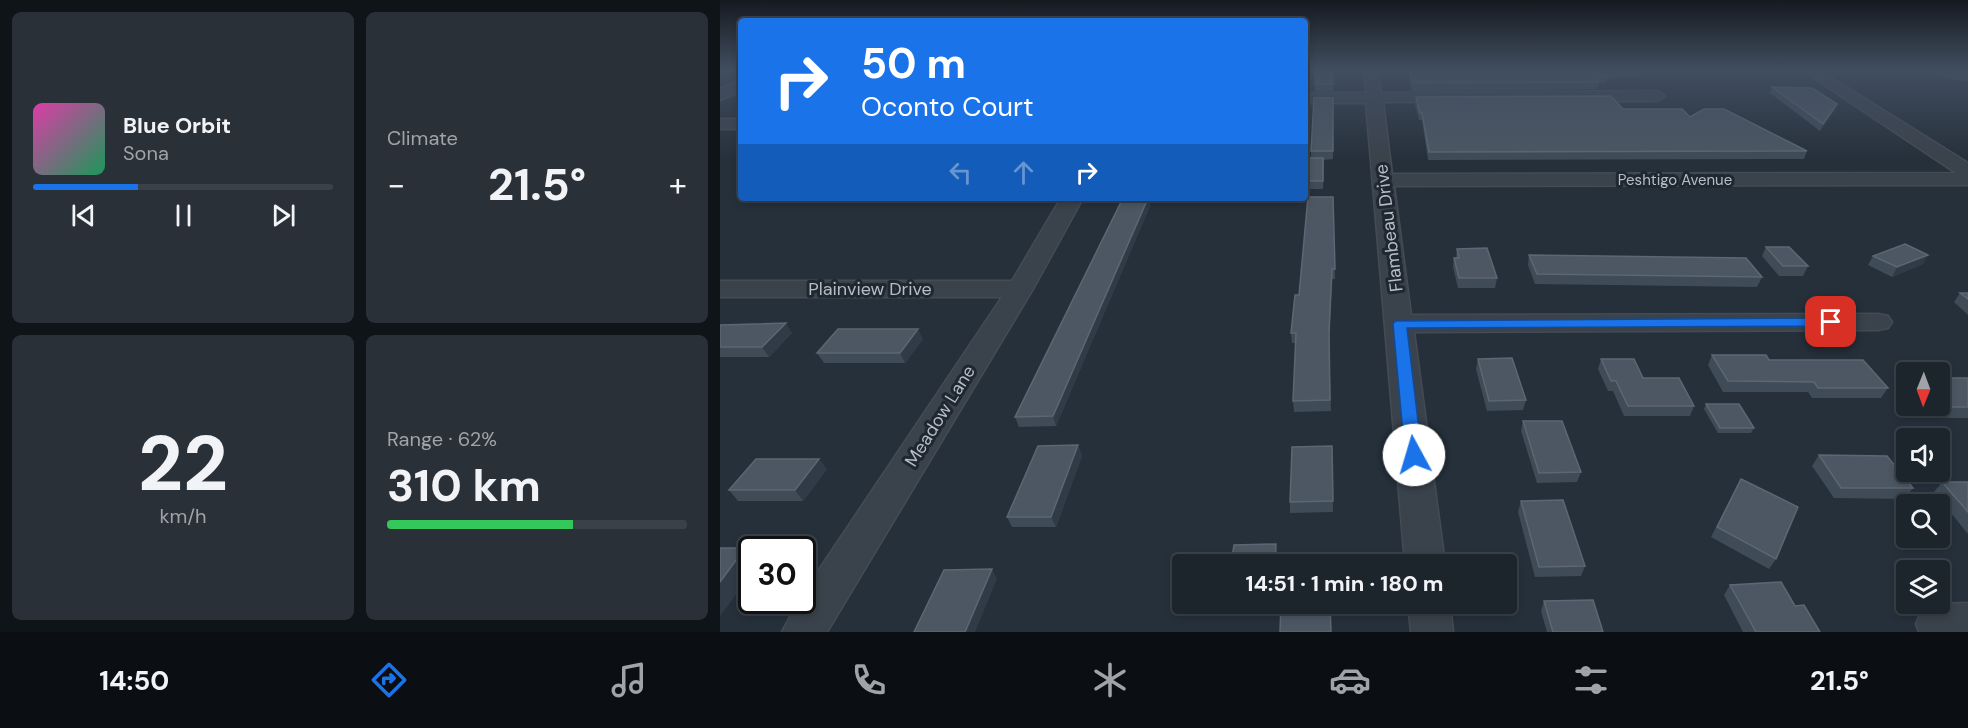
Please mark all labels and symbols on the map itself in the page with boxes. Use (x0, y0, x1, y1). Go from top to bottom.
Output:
street label: Flambeau Drive (1369, 163, 1409, 293)
street label: Peshtigo Avenue (1618, 170, 1732, 190)
street label: Plainview Drive (808, 277, 932, 301)
pin (1805, 296, 1856, 347)
street label: Meadow Lane (899, 361, 981, 471)
north arrow (1896, 362, 1950, 416)
position arrow (1382, 423, 1446, 487)
speed limit sign: 30 (738, 536, 816, 614)

